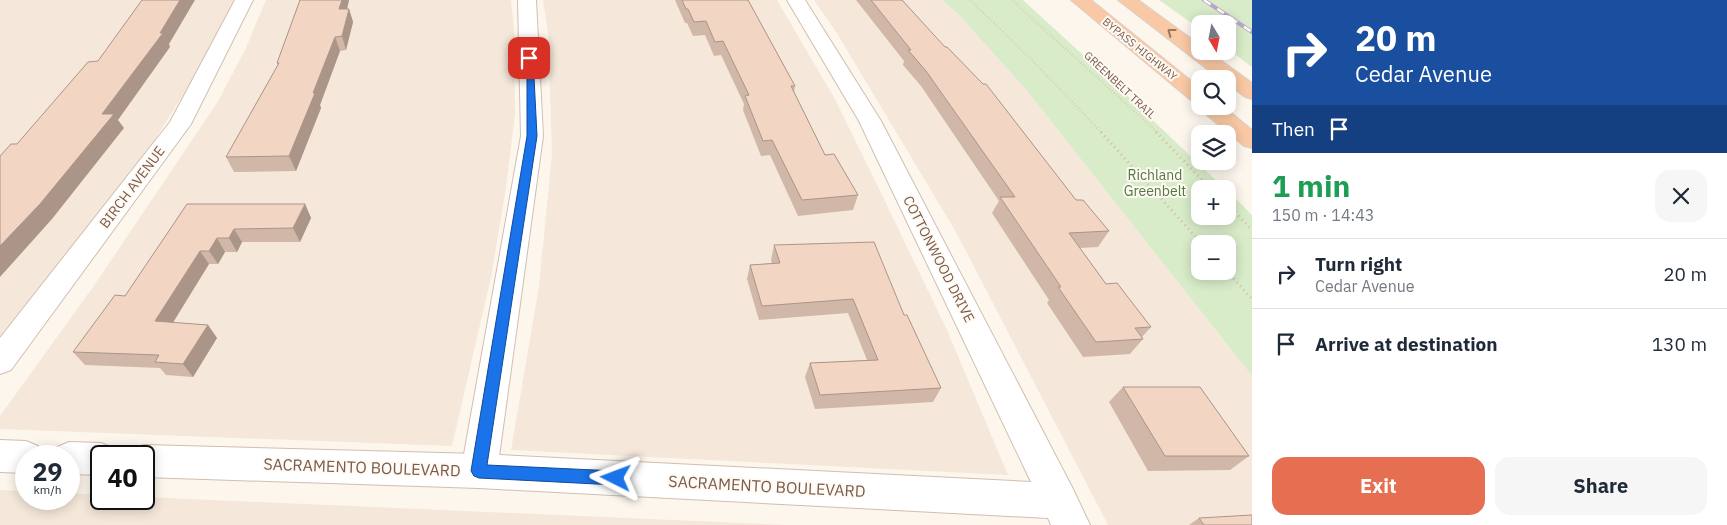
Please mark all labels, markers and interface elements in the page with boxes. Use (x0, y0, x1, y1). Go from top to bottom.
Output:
street label: BYPASS HIGHWAY (1100, 15, 1181, 84)
north arrow (1191, 15, 1236, 60)
map controls (1191, 15, 1236, 280)
text: 20 m (1355, 15, 1437, 61)
icon: right (1272, 20, 1337, 85)
one-way arrow (1168, 30, 1177, 38)
pin (508, 37, 550, 79)
icon: arrive (515, 44, 543, 72)
street label: GREENBELT TRAIL (1081, 48, 1159, 122)
text: Cedar Avenue (1355, 59, 1492, 88)
button: search (1191, 70, 1236, 115)
icon: arrive (1325, 115, 1353, 143)
text: Then (1272, 117, 1315, 141)
button: layers (1191, 125, 1236, 170)
street label: BIRCH AVENUE (95, 142, 169, 232)
park label: Richland Greenbelt (1124, 166, 1186, 200)
text: 1 min (1272, 166, 1350, 205)
button: close (1655, 170, 1707, 222)
button: + (1191, 180, 1236, 225)
street label: COTTONWOOD DRIVE (899, 193, 979, 325)
text: 150 m · 14:43 (1272, 205, 1374, 225)
button: − (1191, 235, 1236, 280)
text: Turn right (1315, 252, 1402, 276)
icon: right (1272, 260, 1300, 288)
text: 20 m (1663, 262, 1707, 286)
text: Cedar Avenue (1315, 276, 1415, 296)
icon: arrive (1272, 330, 1300, 358)
text: Arrive at destination (1315, 332, 1498, 356)
text: 130 m (1652, 332, 1707, 356)
speed limit sign: 40 (90, 445, 155, 510)
position arrow (589, 451, 641, 503)
street label: SACRAMENTO BOULEVARD (263, 454, 461, 480)
text: 29 (32, 455, 63, 488)
button: Exit (1272, 457, 1485, 515)
button: Share (1495, 457, 1707, 515)
street label: SACRAMENTO BOULEVARD (668, 471, 866, 501)
text: km/h (33, 482, 62, 497)

